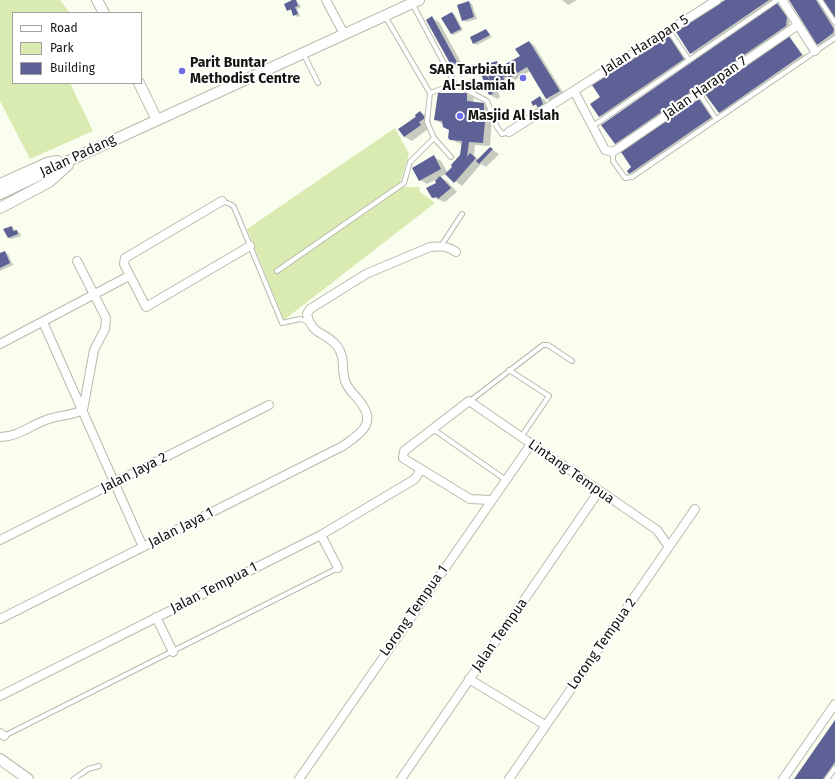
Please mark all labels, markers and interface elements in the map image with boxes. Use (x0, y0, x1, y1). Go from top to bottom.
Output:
street label: Jalan Harapan 5 (598, 11, 692, 79)
legend (12, 12, 142, 84)
text: Road (50, 21, 78, 35)
text: Park (50, 41, 74, 55)
street label: Jalan Harapan 7 (660, 53, 750, 123)
place label: Parit Buntar Methodist Centre (190, 55, 300, 88)
text: Building (50, 61, 95, 75)
place label: SAR Tarbiatul Al-Islamiah (429, 62, 515, 94)
marker: Parit Buntar Methodist Centre (177, 66, 187, 76)
marker: SAR Tarbiatul Al-Islamiah (518, 73, 528, 83)
place label: Masjid Al Islah (468, 108, 559, 124)
marker: Masjid Al Islah (455, 111, 465, 121)
street label: Jalan Padang (37, 131, 119, 181)
street label: Lintang Tempua (525, 436, 617, 508)
street label: Jalan Jaya 2 (98, 449, 170, 497)
street label: Jalan Jaya 1 (146, 504, 216, 552)
street label: Jalan Tempua 1 (168, 559, 260, 617)
street label: Lorong Tempua 1 (376, 562, 452, 660)
street label: Jalan Tempua (469, 595, 531, 675)
street label: Lorong Tempua 2 (564, 595, 640, 693)

